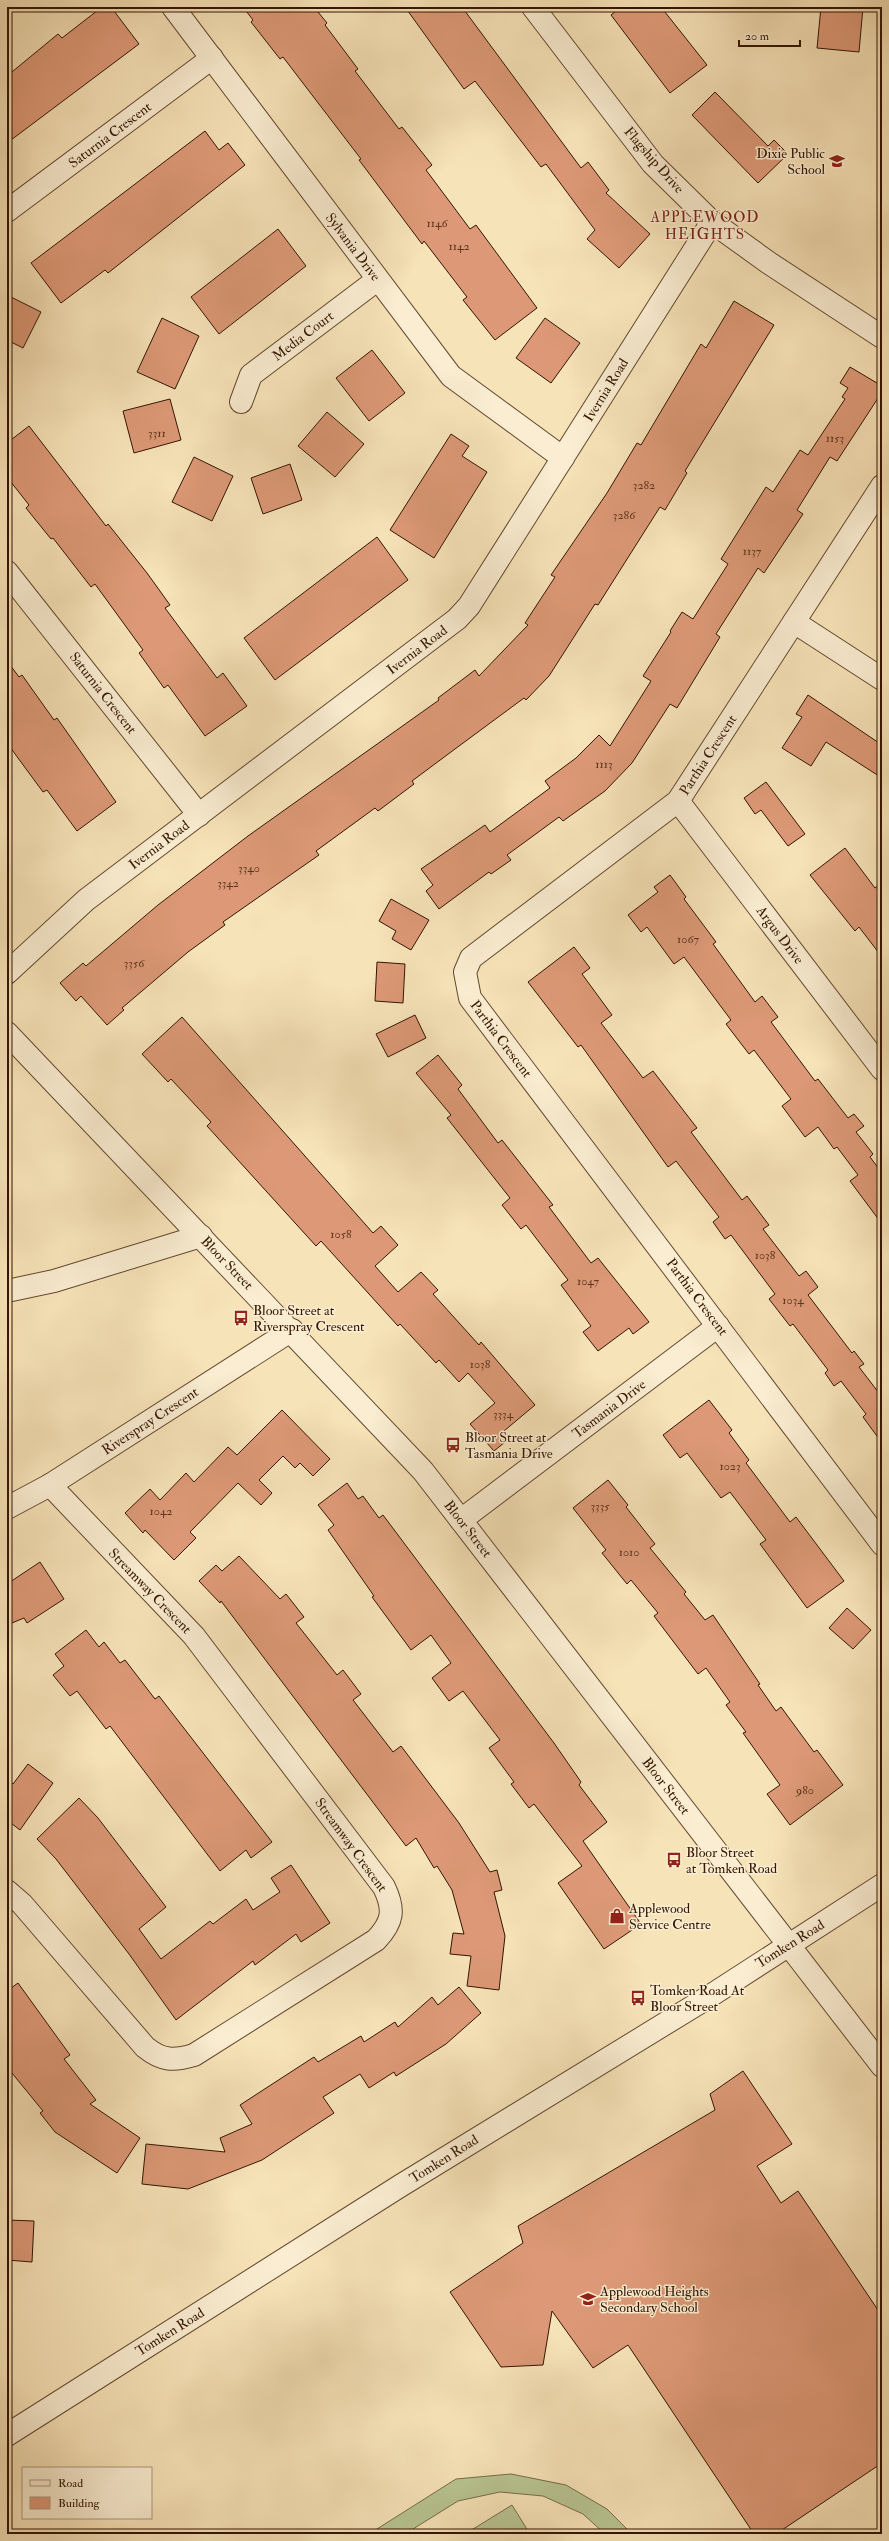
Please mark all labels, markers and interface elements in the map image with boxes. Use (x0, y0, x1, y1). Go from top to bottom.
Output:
scale bar (739, 22, 800, 48)
text: 20 m (745, 29, 770, 44)
street label: Saturnia Crescent (65, 98, 155, 172)
street label: Flagship Drive (620, 123, 688, 198)
place label: Dixie Public School (756, 145, 825, 178)
school or university icon: Dixie Public School (828, 152, 846, 170)
district label: APPLEWOOD HEIGHTS (649, 208, 760, 244)
street label: Sylvania Drive (321, 210, 384, 285)
house number: 1146 (426, 216, 448, 231)
house number: 1142 (448, 239, 470, 254)
street label: Media Court (269, 307, 337, 365)
street label: Ivernia Road (580, 355, 632, 425)
house number: 3311 (148, 426, 166, 441)
house number: 1153 (826, 431, 844, 446)
house number: 3282 (633, 478, 655, 493)
house number: 3286 (613, 508, 636, 523)
house number: 1137 (743, 544, 762, 559)
street label: Ivernia Road (383, 622, 451, 678)
street label: Saturnia Crescent (66, 649, 141, 738)
street label: Parthia Crescent (676, 711, 740, 798)
house number: 1113 (595, 757, 613, 772)
street label: Ivernia Road (125, 817, 193, 873)
house number: 3340 (238, 861, 260, 876)
house number: 3342 (217, 876, 239, 891)
street label: Argus Drive (752, 902, 807, 967)
house number: 1067 (677, 932, 699, 947)
house number: 3356 (124, 956, 145, 971)
street label: Parthia Crescent (466, 997, 536, 1081)
house number: 1058 (330, 1227, 352, 1242)
street label: Bloor Street (197, 1233, 257, 1294)
house number: 1038 (755, 1248, 776, 1263)
street label: Parthia Crescent (662, 1255, 732, 1339)
house number: 1047 (577, 1274, 600, 1289)
house number: 1034 (782, 1293, 804, 1308)
place label: Bloor Street at Riverspray Crescent (253, 1302, 365, 1336)
bus stop icon: Bloor Street at Riverspray Crescent (232, 1309, 250, 1327)
house number: 1038 (470, 1357, 491, 1372)
street label: Tasmania Drive (569, 1376, 649, 1442)
street label: Riverspray Crescent (99, 1383, 202, 1459)
house number: 3334 (493, 1407, 514, 1422)
place label: Bloor Street at Tasmania Drive (465, 1429, 553, 1462)
bus stop icon: Bloor Street at Tasmania Drive (444, 1436, 462, 1454)
house number: 1023 (719, 1459, 741, 1474)
street label: Bloor Street (440, 1497, 496, 1561)
house number: 3335 (590, 1499, 610, 1514)
house number: 1042 (150, 1504, 172, 1519)
street label: Streamway Crescent (104, 1545, 195, 1638)
house number: 1010 (619, 1545, 639, 1560)
street label: Bloor Street (638, 1754, 694, 1818)
house number: 980 (795, 1783, 814, 1798)
street label: Streamway Crescent (310, 1795, 391, 1896)
place label: Bloor Street at Tomken Road (686, 1844, 777, 1877)
bus stop icon: Bloor Street at Tomken Road (665, 1851, 683, 1869)
place label: Applewood Service Centre (628, 1900, 711, 1933)
shop icon: Applewood Service Centre (608, 1907, 626, 1925)
street label: Tomken Road (752, 1916, 828, 1972)
place label: Tomken Road At Bloor Street (650, 1982, 745, 2015)
bus stop icon: Tomken Road At Bloor Street (629, 1989, 647, 2007)
street label: Tomken Road (406, 2131, 482, 2187)
place label: Applewood Heights Secondary School (599, 2283, 709, 2317)
school or university icon: Applewood Heights Secondary School (579, 2290, 597, 2308)
street label: Tomken Road (132, 2304, 208, 2360)
legend (22, 2467, 152, 2519)
text: Road (58, 2476, 83, 2491)
text: Building (58, 2496, 101, 2511)

